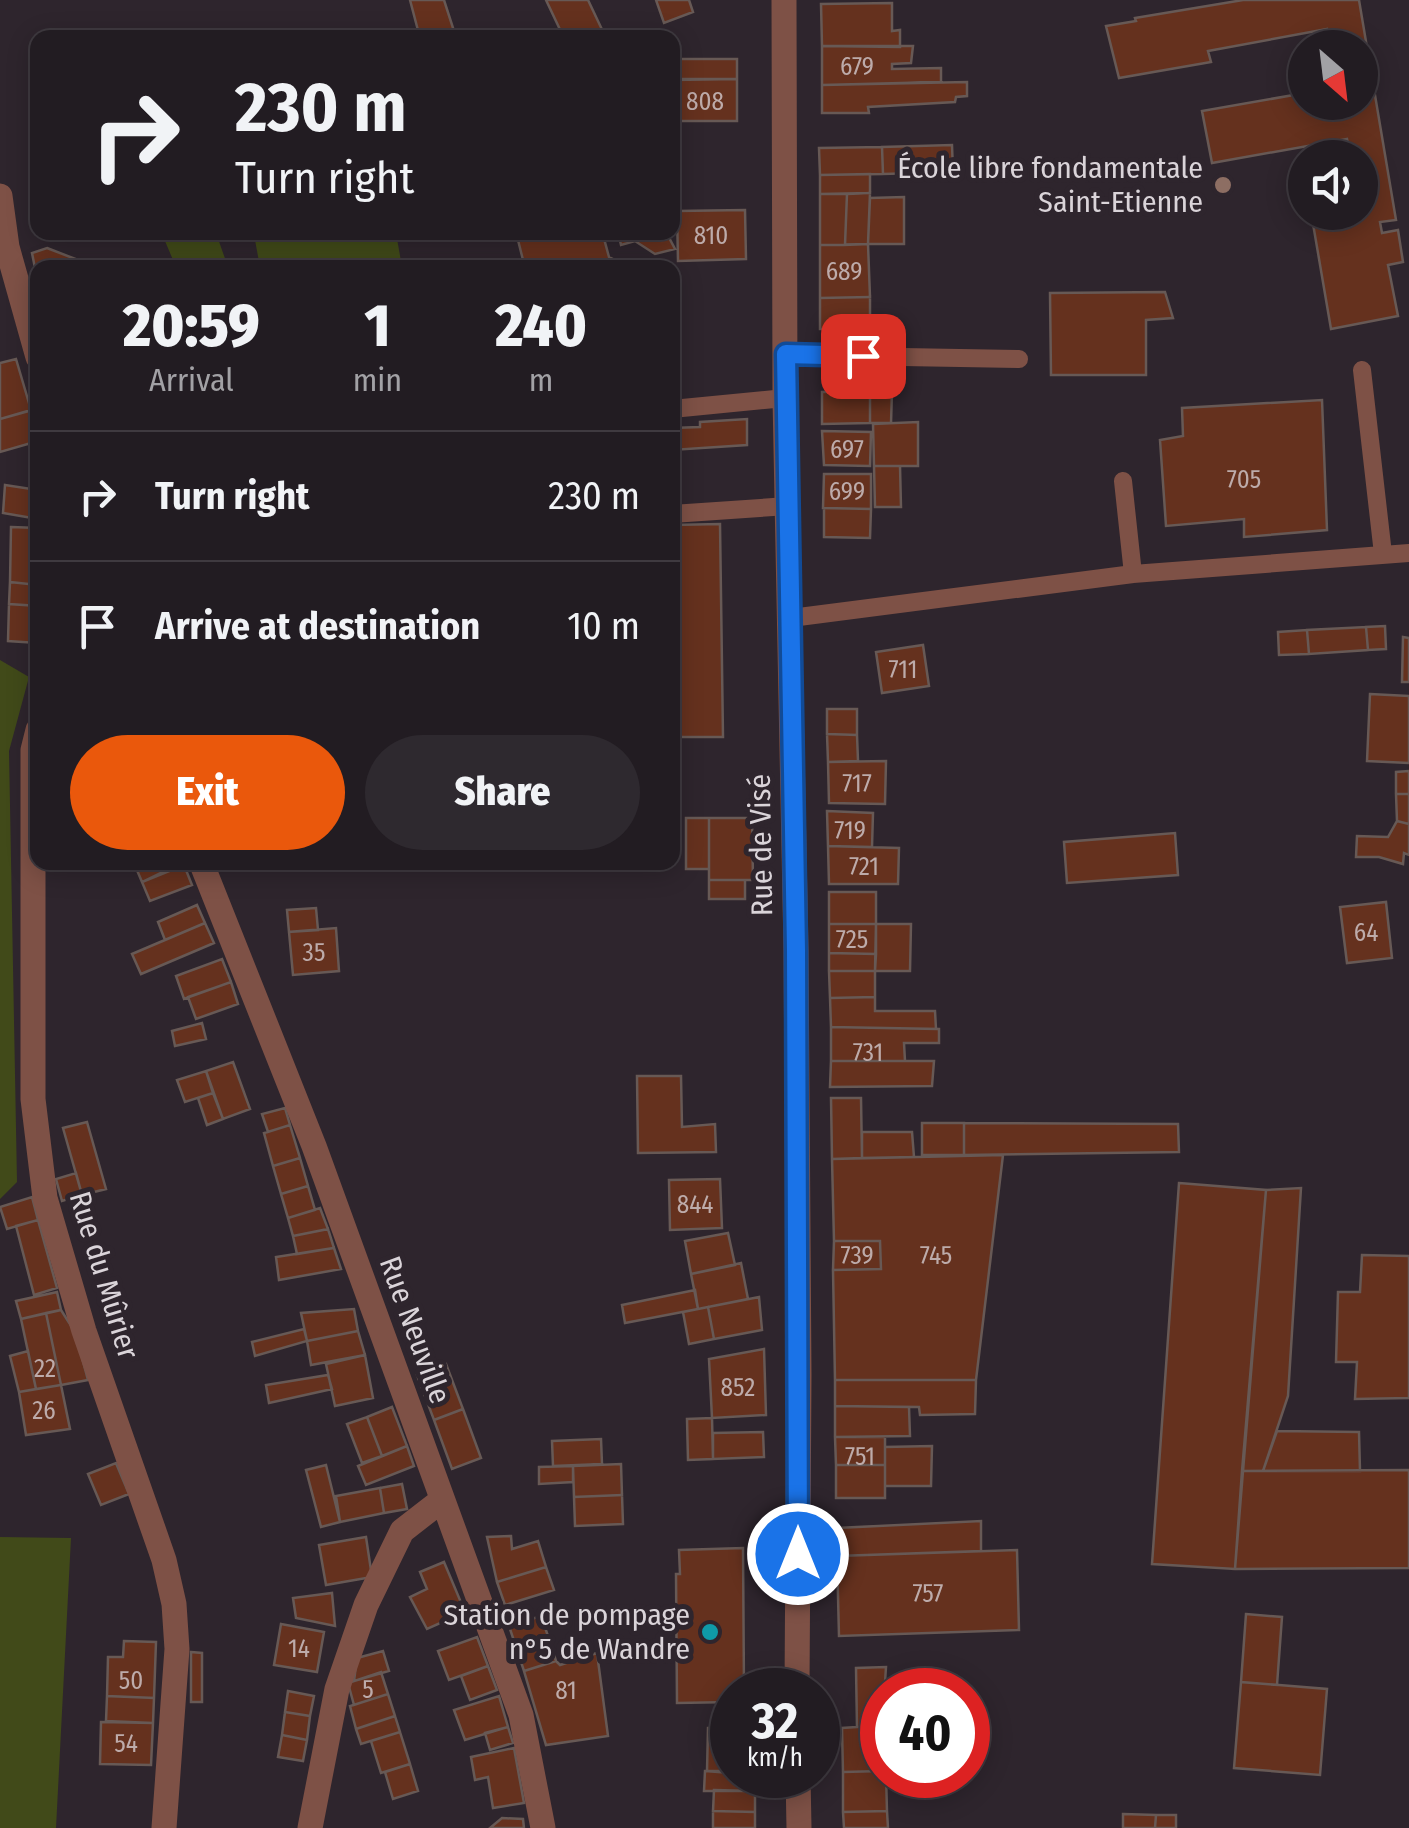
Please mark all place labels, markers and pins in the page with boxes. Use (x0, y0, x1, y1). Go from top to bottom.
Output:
place label: École libre fondamentale Saint-Etienne (897, 150, 1203, 220)
marker: École libre fondamentale Saint-Etienne (1212, 174, 1234, 196)
pin (821, 314, 906, 399)
place label: Station de pompage n°5 de Wandre (444, 1597, 690, 1667)
marker: Station de pompage n°5 de Wandre (699, 1621, 721, 1643)

